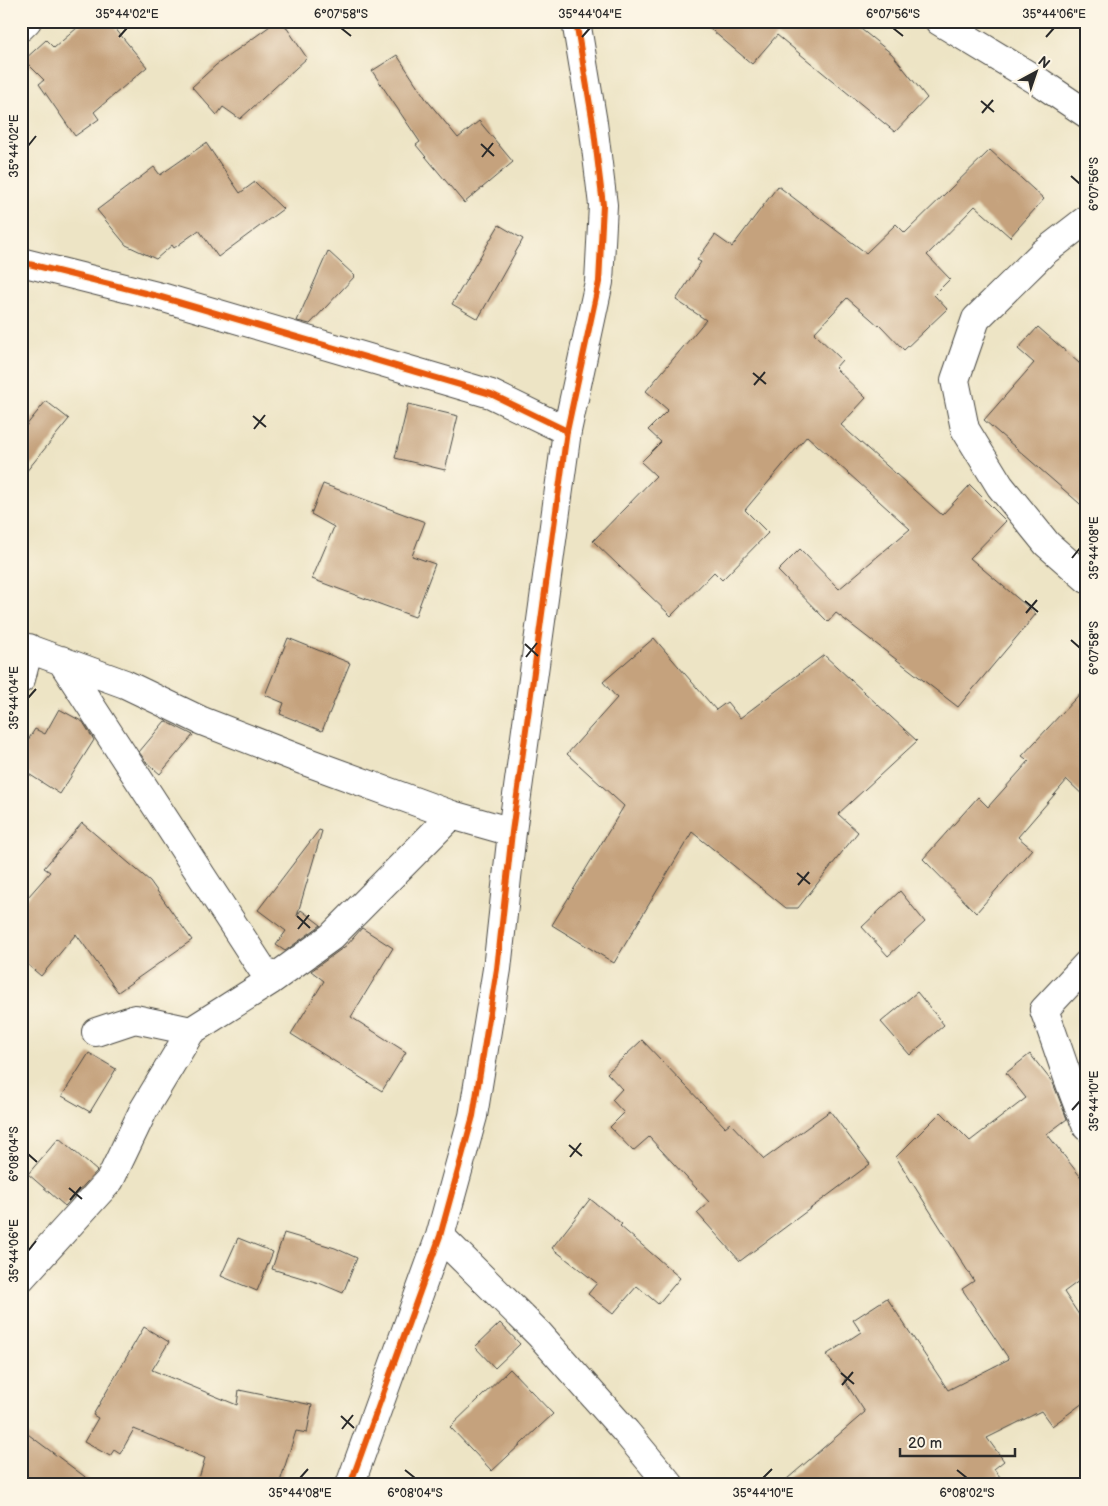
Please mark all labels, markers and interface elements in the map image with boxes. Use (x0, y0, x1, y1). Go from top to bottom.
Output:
text: 35°44'02"E (95, 7, 159, 22)
text: 6°07'58"S (314, 7, 368, 22)
text: 35°44'04"E (558, 7, 622, 22)
text: 6°07'56"S (866, 7, 920, 22)
text: 35°44'06"E (1022, 7, 1086, 22)
north arrow (1010, 48, 1060, 98)
text: N (1035, 53, 1054, 72)
text: 35°44'02"E (7, 114, 22, 178)
text: 6°07'56"S (1087, 157, 1102, 211)
text: 35°44'08"E (1087, 516, 1102, 580)
text: 6°07'58"S (1087, 621, 1102, 675)
text: 35°44'04"E (7, 666, 22, 730)
text: 35°44'10"E (1087, 1070, 1102, 1132)
text: 6°08'04"S (7, 1126, 22, 1182)
text: 35°44'06"E (7, 1219, 22, 1283)
scale bar (900, 1426, 1016, 1458)
text: 20 m (908, 1434, 942, 1453)
text: 35°44'08"E (268, 1486, 332, 1501)
text: 6°08'04"S (387, 1486, 443, 1501)
text: 35°44'10"E (732, 1486, 794, 1501)
text: 6°08'02"S (939, 1486, 995, 1501)

